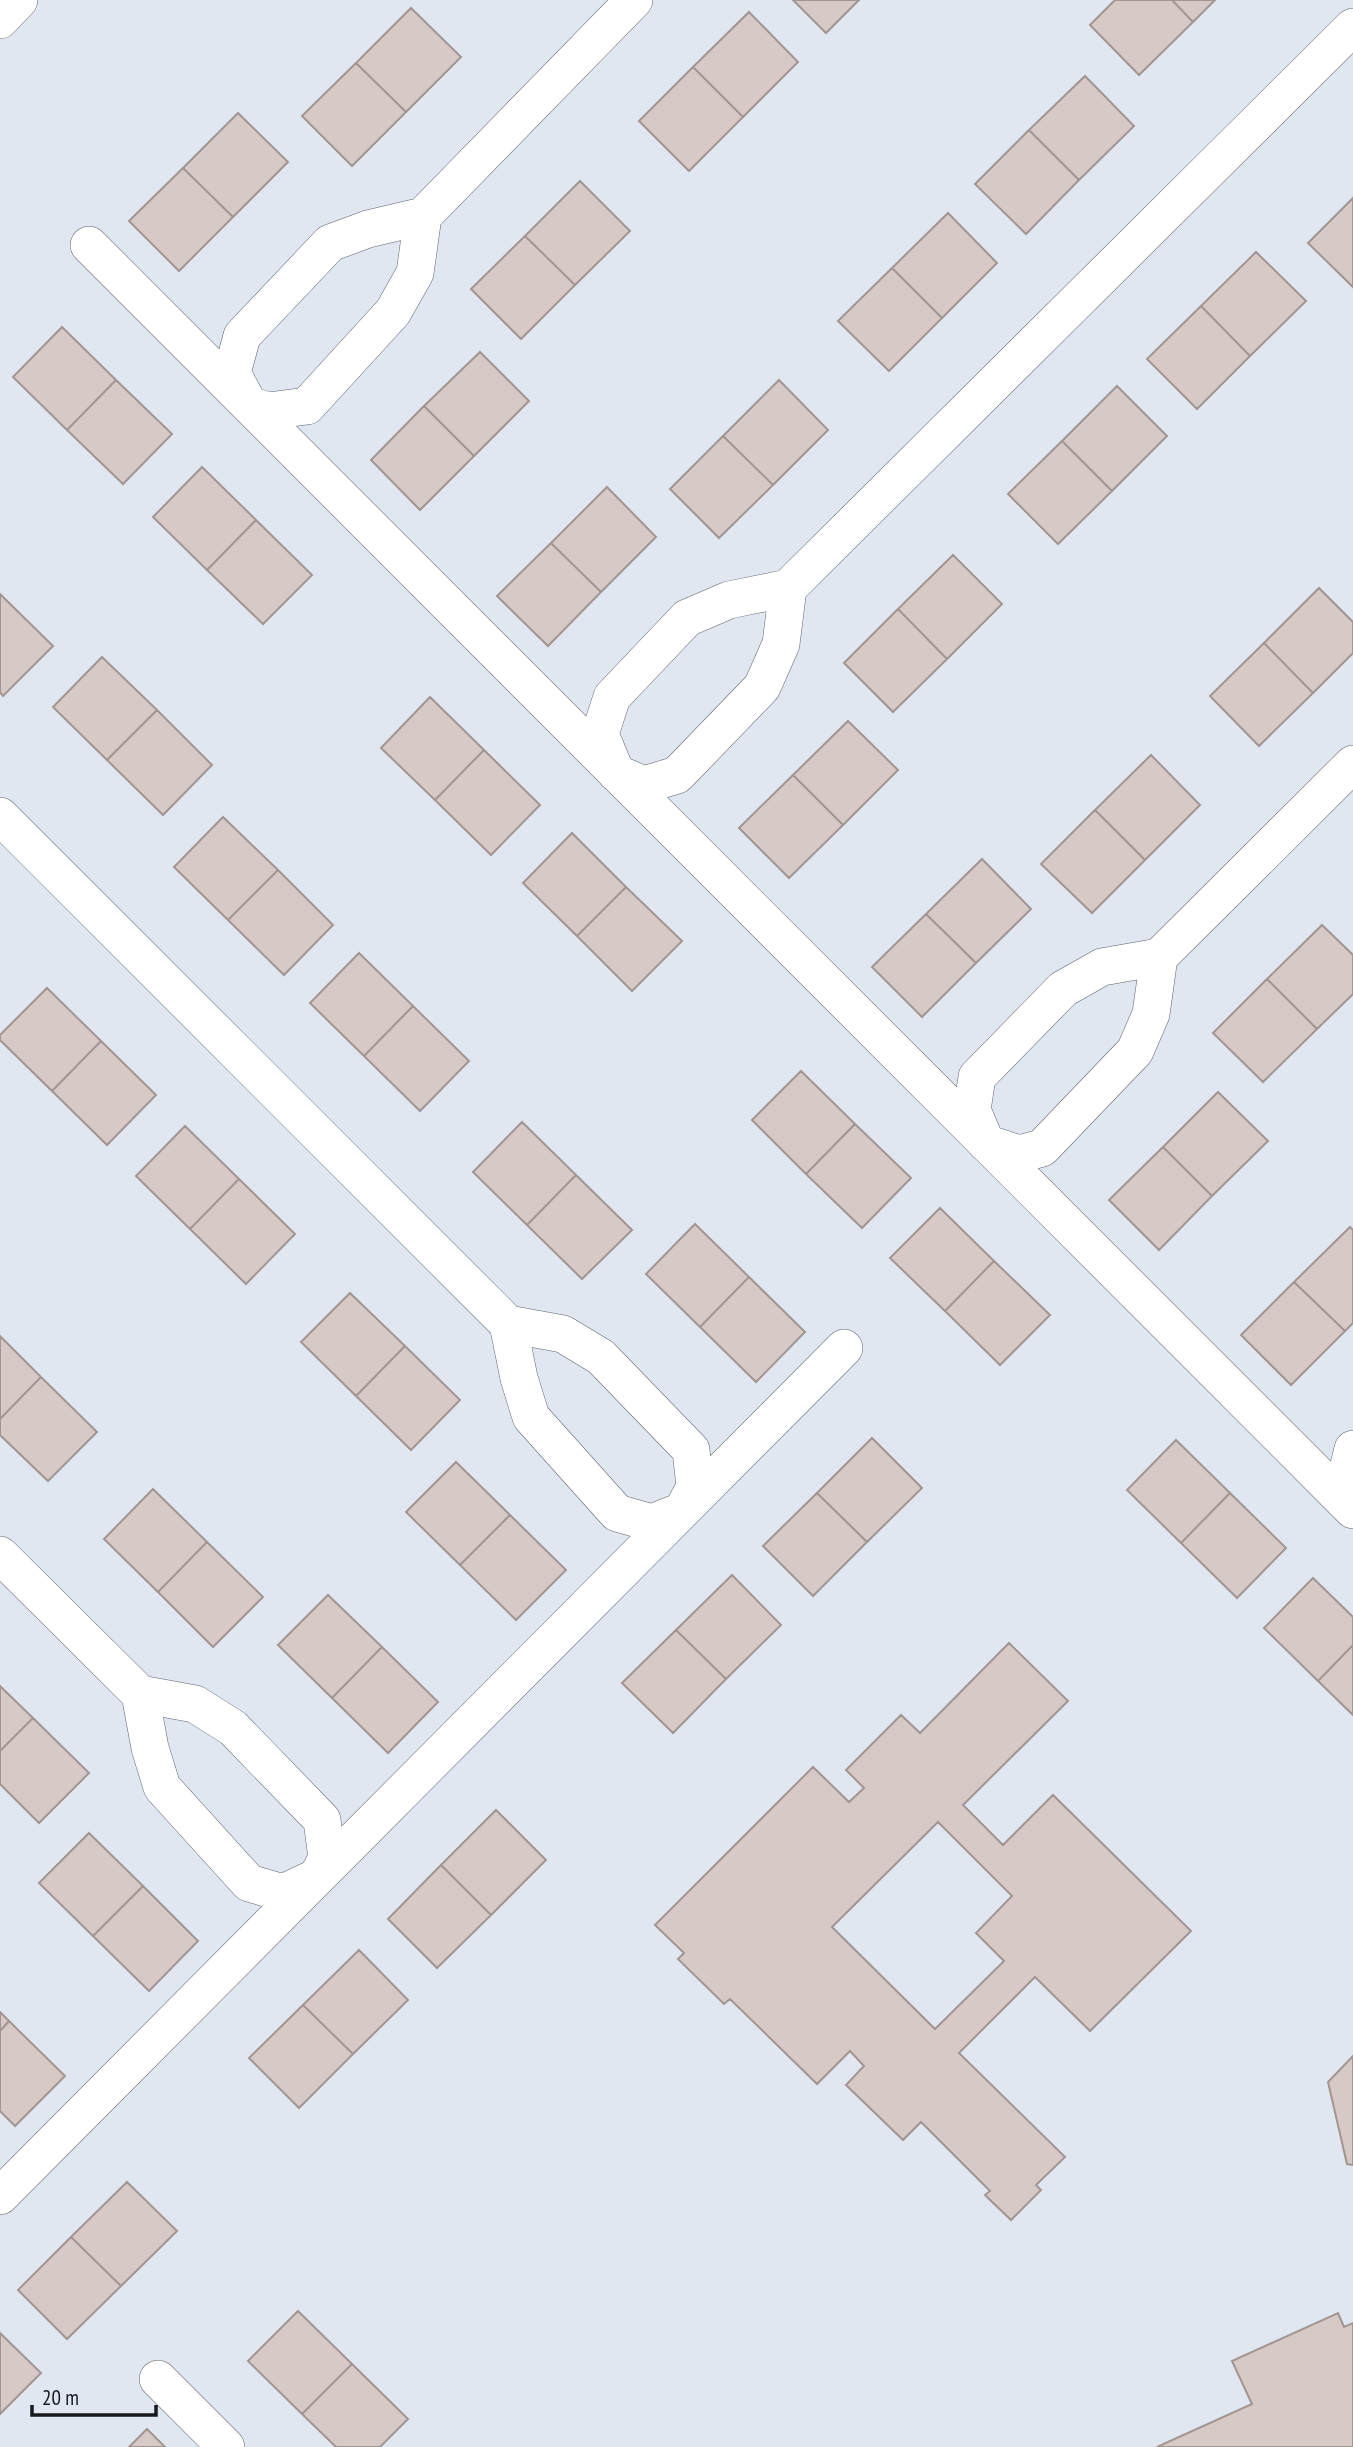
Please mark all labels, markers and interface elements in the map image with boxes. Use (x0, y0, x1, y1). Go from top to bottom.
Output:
scale bar (32, 2374, 156, 2418)
text: 20 m (42, 2384, 79, 2411)

